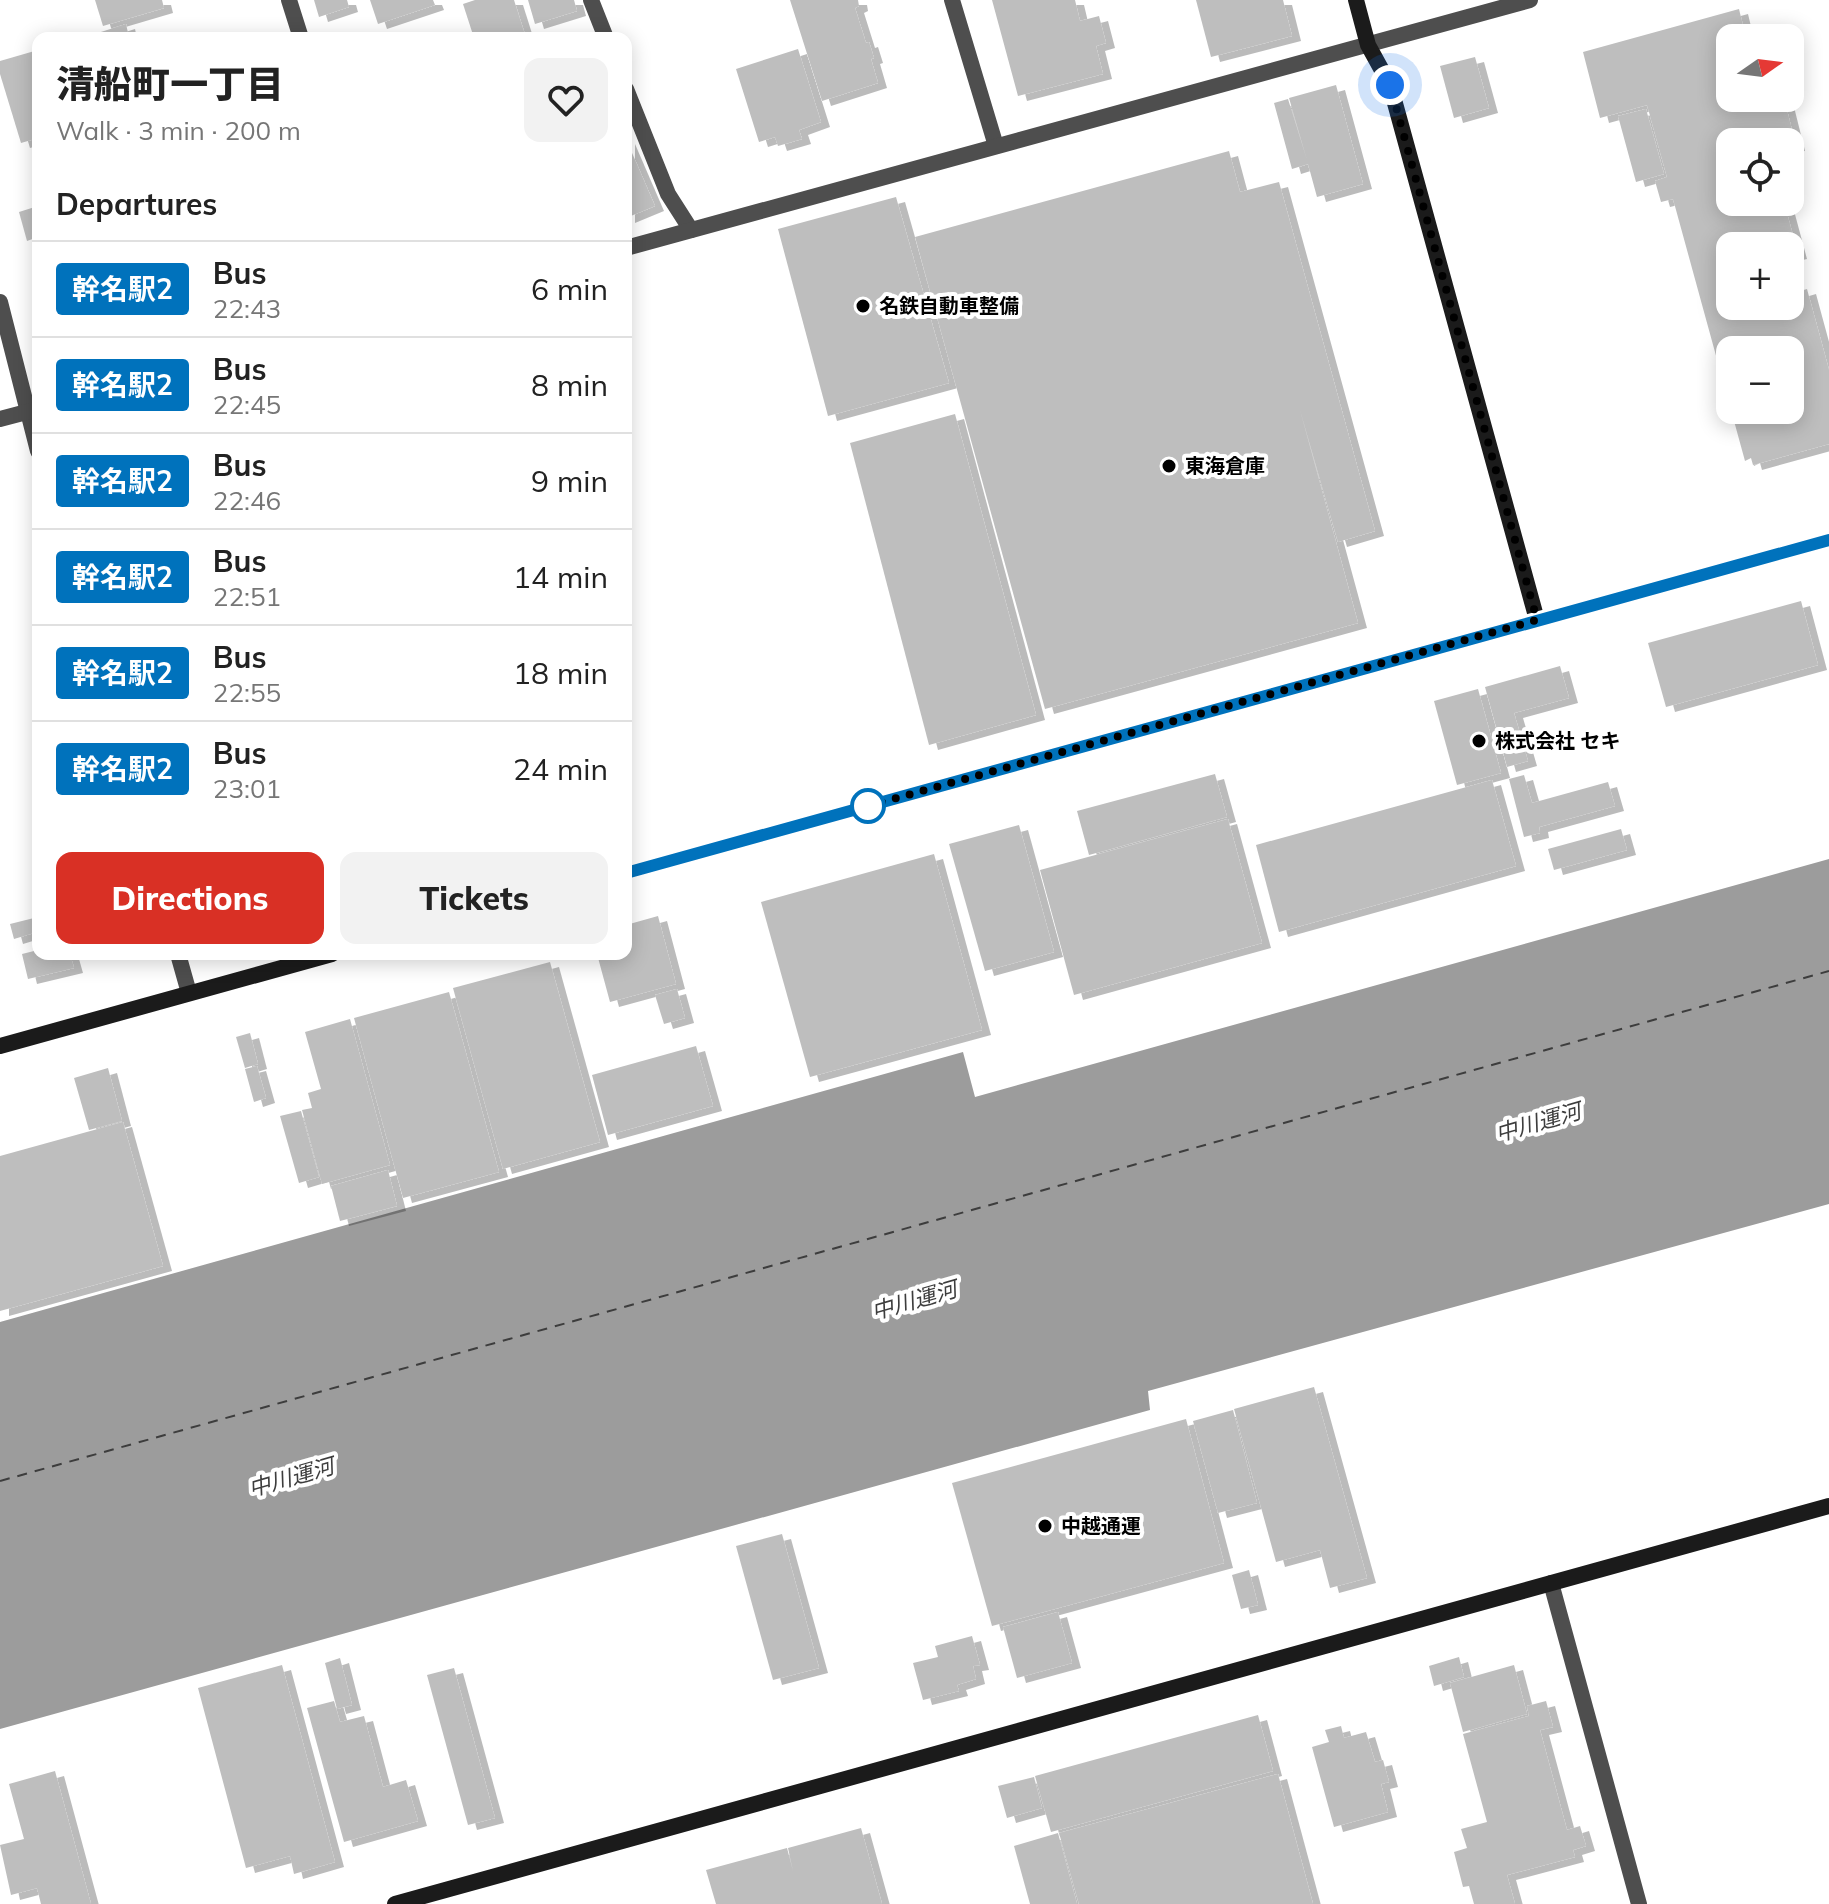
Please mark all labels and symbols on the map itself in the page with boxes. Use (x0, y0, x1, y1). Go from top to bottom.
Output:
north arrow (1716, 24, 1804, 112)
your location (1370, 65, 1410, 105)
place label: 名鉄自動車整備 (879, 293, 1019, 318)
marker: 名鉄自動車整備 (854, 297, 872, 315)
place label: 東海倉庫 (1185, 453, 1265, 478)
marker: 東海倉庫 (1160, 457, 1178, 475)
place label: 株式会社 セキ (1495, 728, 1620, 753)
marker: 株式会社 セキ (1470, 732, 1488, 750)
unlabelled marker (851, 789, 885, 823)
water label: 中川運河 (1492, 1095, 1588, 1148)
water label: 中川運河 (868, 1273, 964, 1326)
water label: 中川運河 (245, 1450, 341, 1503)
place label: 中越通運 (1061, 1513, 1141, 1538)
marker: 中越通運 (1036, 1517, 1054, 1535)

